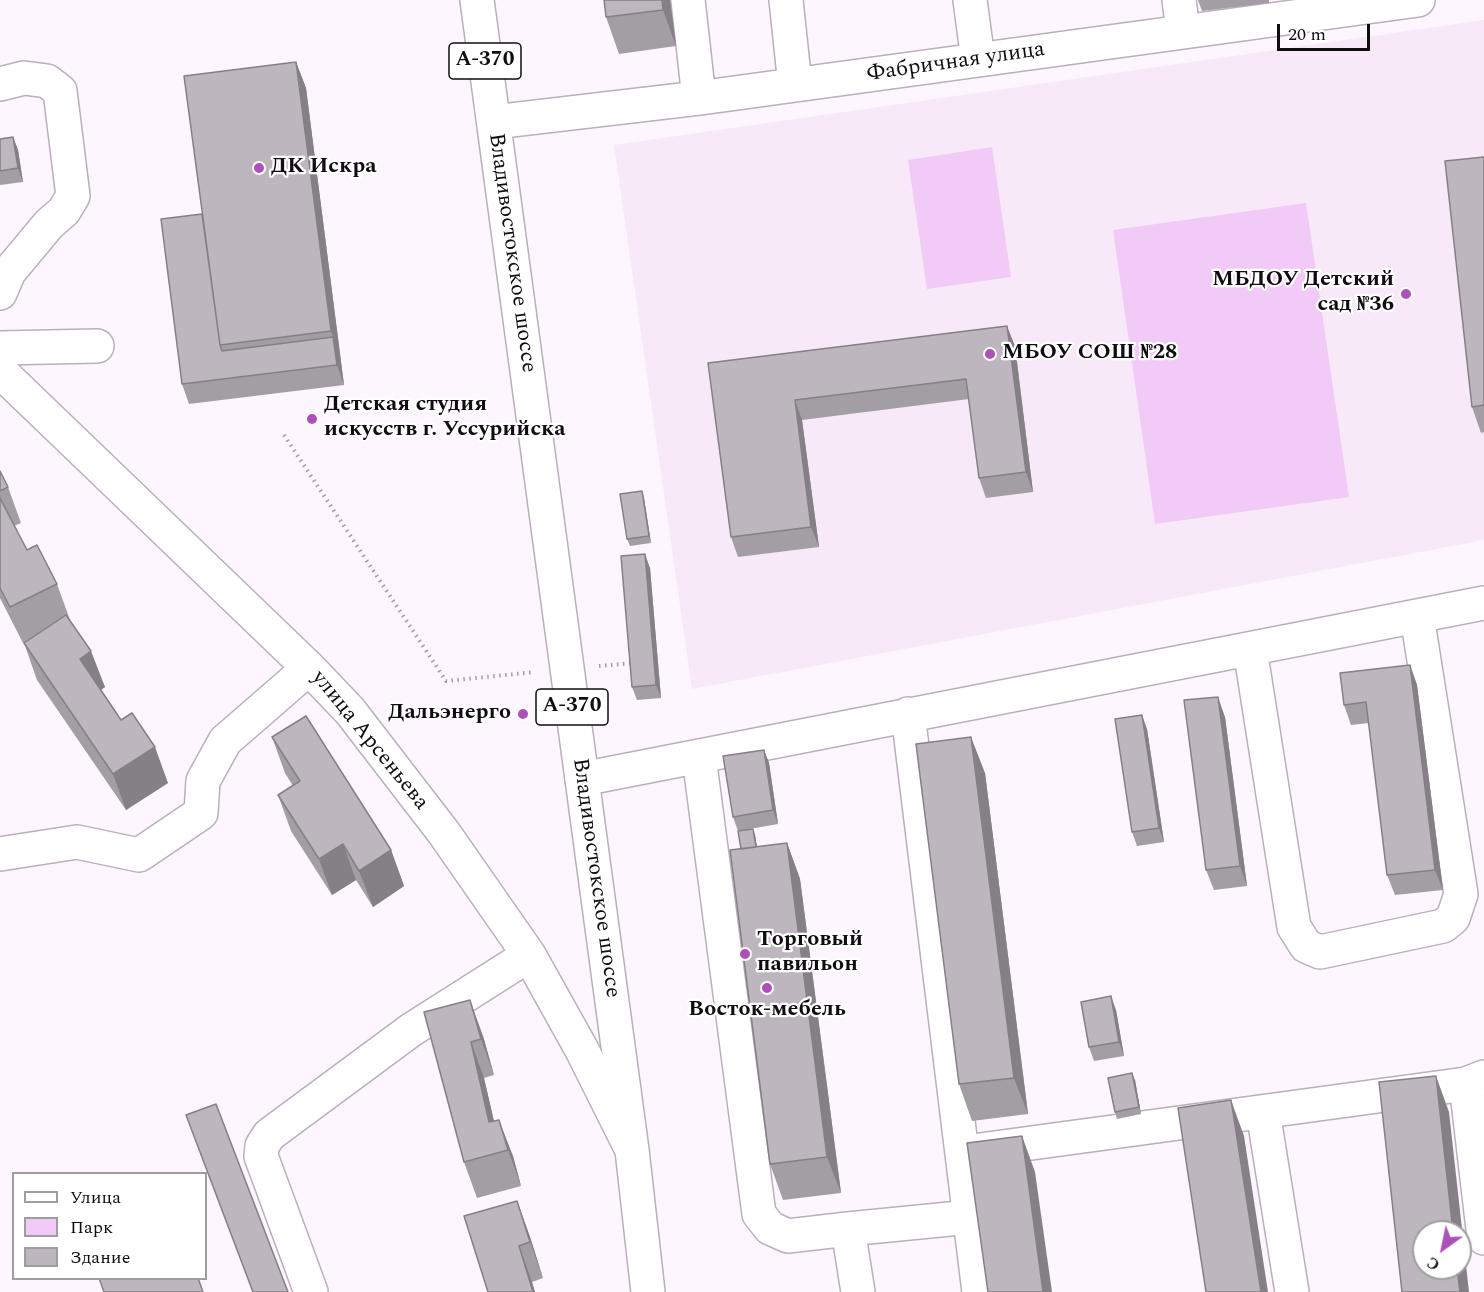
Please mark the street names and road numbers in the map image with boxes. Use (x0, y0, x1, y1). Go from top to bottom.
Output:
street label: Фабричная улица (865, 37, 1047, 89)
road number: А-370 (449, 43, 521, 79)
street label: Владивостокское шоссе (481, 131, 541, 375)
street label: улица Арсеньева (305, 666, 433, 816)
road number: А-370 (536, 689, 608, 725)
street label: Владивостокское шоссе (565, 756, 625, 1000)

